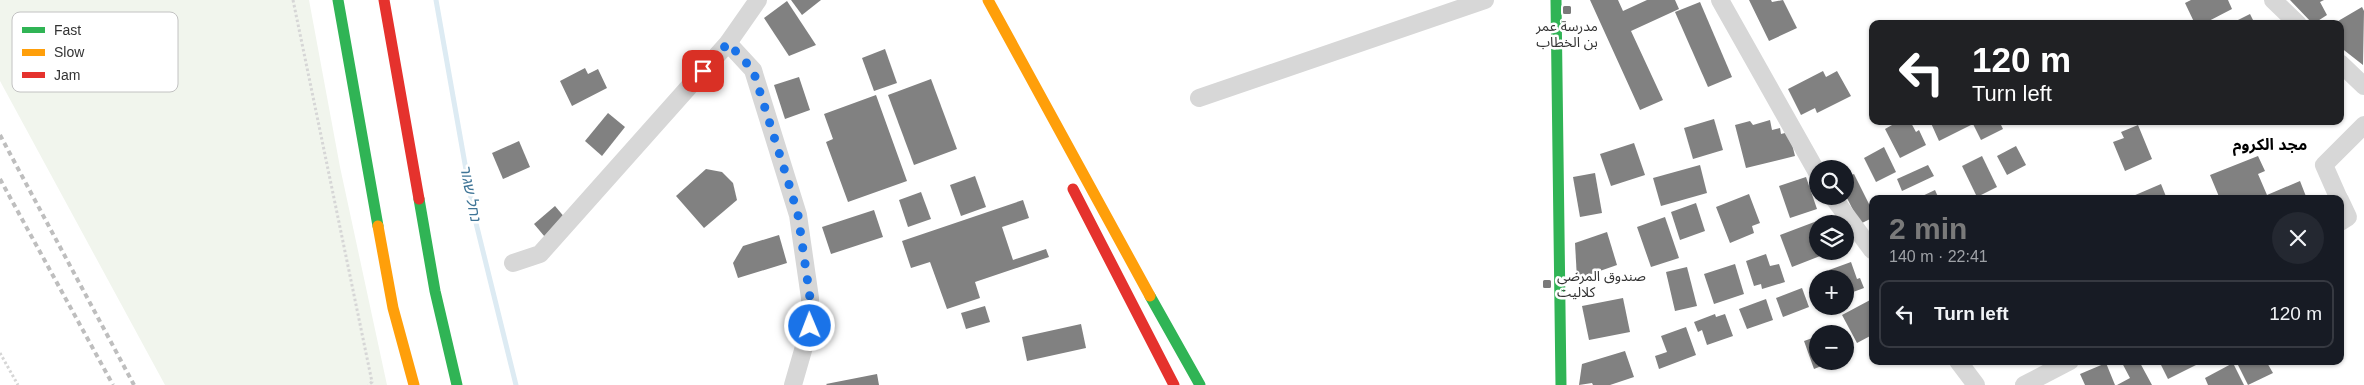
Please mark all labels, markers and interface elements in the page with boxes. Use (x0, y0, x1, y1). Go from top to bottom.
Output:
marker: مدرسة عمر بن الخطاب (1561, 4, 1573, 16)
legend (12, 12, 178, 92)
place label: مدرسة عمر بن الخطاب (1535, 18, 1598, 51)
text: Fast (54, 22, 81, 38)
icon: left (1889, 40, 1954, 105)
text: 120 m (1972, 40, 2071, 79)
text: Slow (54, 44, 85, 60)
pin (682, 50, 724, 92)
icon: arrive (689, 57, 717, 85)
text: Jam (54, 67, 80, 83)
text: Turn left (1972, 81, 2052, 106)
district label: مجد الكروم (2233, 136, 2307, 156)
map controls (1809, 160, 1854, 370)
button: search (1809, 160, 1854, 205)
water label: נחל שגור (457, 165, 485, 224)
text: 2 min (1889, 212, 1967, 245)
button: close (2272, 212, 2324, 264)
button: layers (1809, 215, 1854, 260)
text: 140 m · 22:41 (1889, 248, 1988, 265)
place label: صندوق المرضى كلاليت (1557, 268, 1646, 300)
button: + (1809, 270, 1854, 315)
marker: صندوق المرضى كلاليت (1541, 278, 1553, 290)
position arrow (783, 299, 835, 351)
icon: left (1891, 300, 1919, 328)
text: Turn left (1934, 303, 2009, 324)
text: 120 m (2269, 303, 2322, 324)
button: − (1809, 325, 1854, 370)

